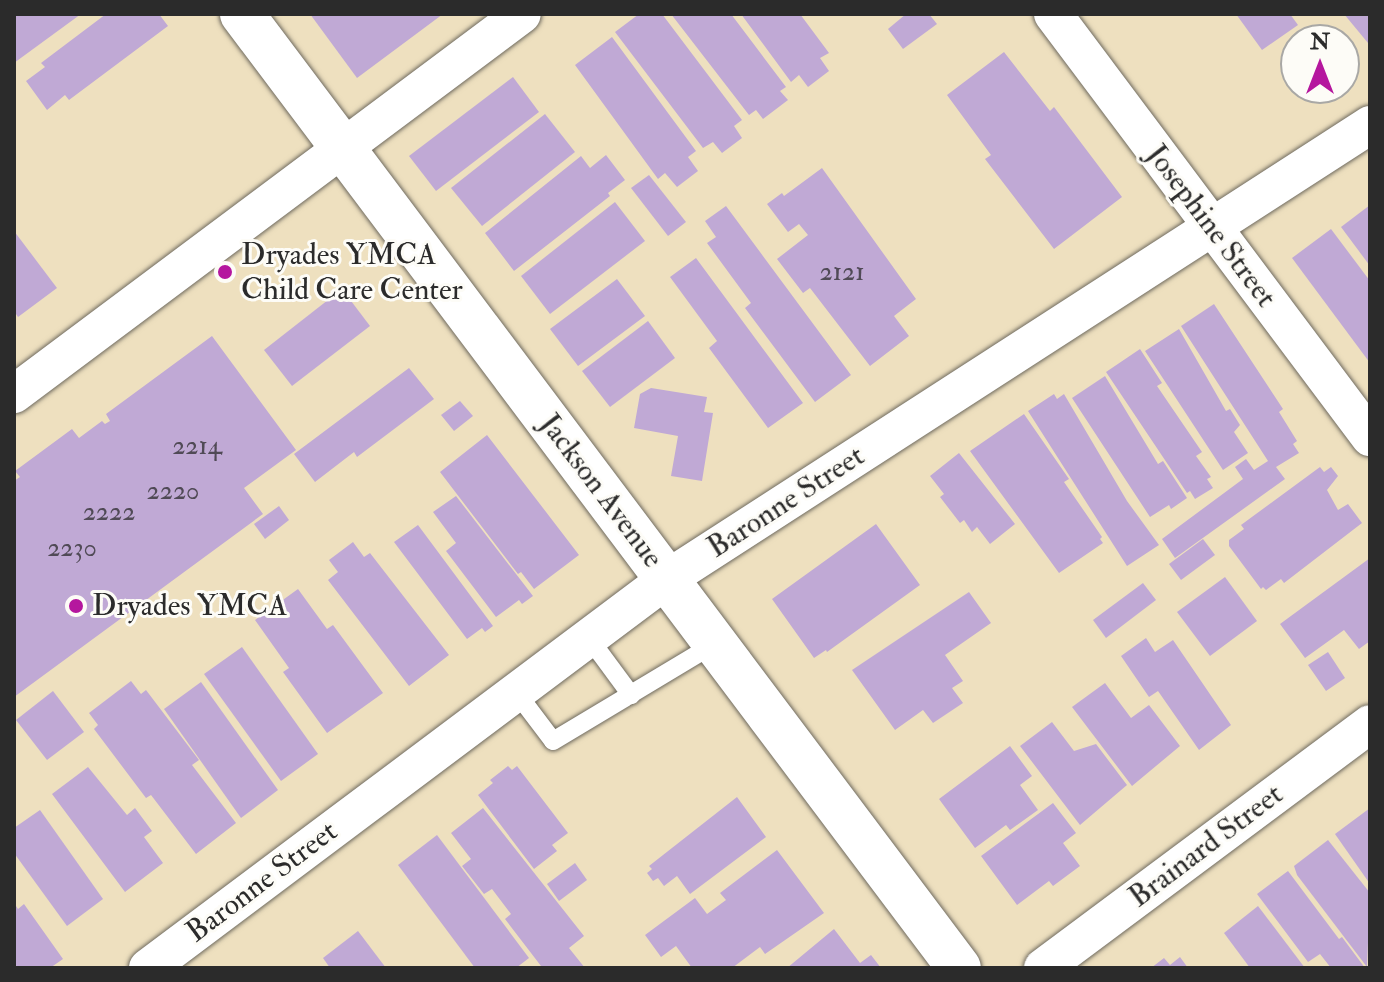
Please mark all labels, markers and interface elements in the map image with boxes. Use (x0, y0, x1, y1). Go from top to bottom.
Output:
north arrow (1280, 24, 1360, 104)
text: N (1310, 28, 1330, 56)
street label: Josephine Street (1138, 138, 1284, 314)
place label: Dryades YMCA Child Care Center (241, 237, 463, 308)
house number: 2121 (820, 257, 864, 289)
marker: Dryades YMCA Child Care Center (216, 263, 234, 281)
street label: Jackson Avenue (531, 407, 671, 575)
house number: 2214 (172, 431, 222, 463)
street label: Baronne Street (701, 438, 871, 566)
house number: 2220 (147, 476, 199, 508)
house number: 2222 (83, 497, 135, 529)
house number: 2230 (47, 533, 97, 565)
place label: Dryades YMCA (92, 588, 287, 624)
marker: Dryades YMCA (67, 597, 85, 615)
street label: Brainard Street (1122, 777, 1290, 915)
street label: Baronne Street (179, 814, 345, 950)

